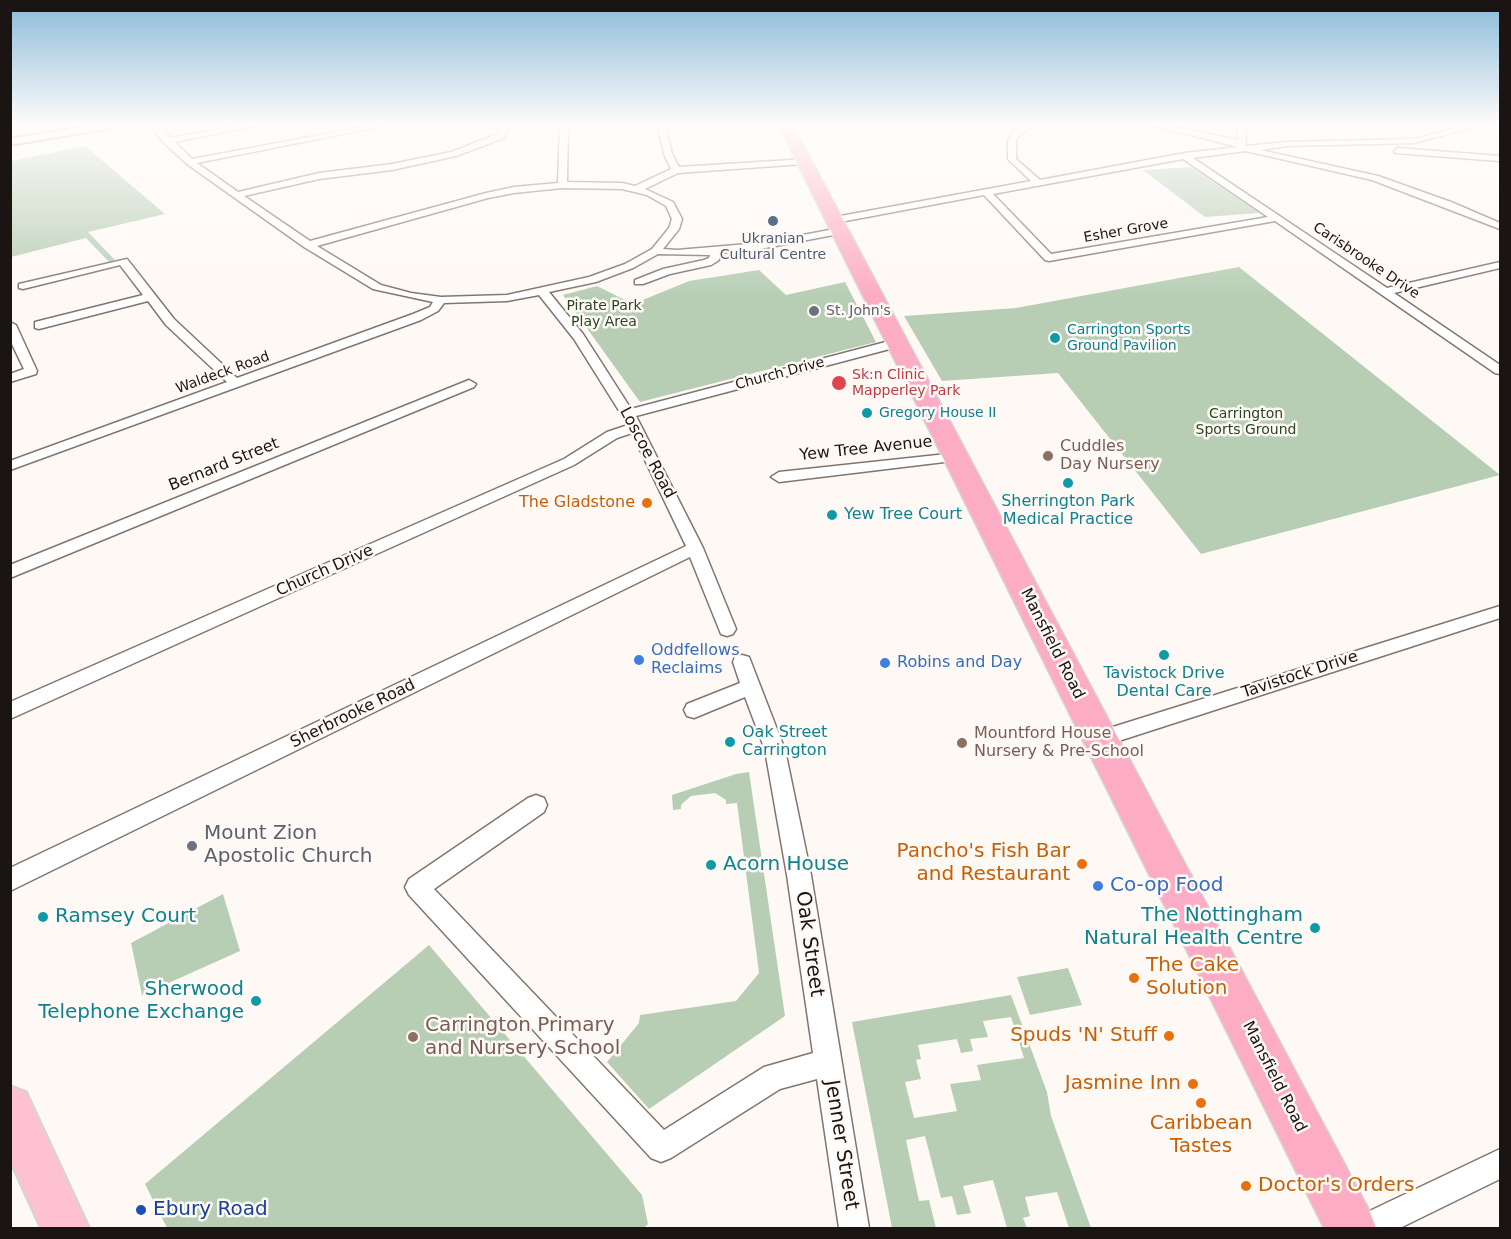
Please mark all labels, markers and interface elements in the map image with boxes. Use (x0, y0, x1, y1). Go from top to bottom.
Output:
marker: Ukranian Cultural Centre (766, 214, 780, 228)
street label: Esher Grove (1082, 215, 1170, 247)
street label: Carisbrooke Drive (1310, 219, 1422, 303)
place label: Ukranian Cultural Centre (720, 231, 826, 264)
park label: Pirate Park Play Area (566, 298, 642, 330)
place label: St. John's (826, 303, 891, 319)
marker: St. John's (807, 304, 821, 318)
place label: Carrington Sports Ground Pavilion (1067, 322, 1191, 354)
marker: Carrington Sports Ground Pavilion (1048, 331, 1062, 345)
street label: Waldeck Road (174, 348, 272, 398)
street label: Church Drive (734, 354, 826, 394)
place label: Sk:n Clinic Mapperley Park (852, 367, 960, 400)
marker: Sk:n Clinic Mapperley Park (830, 374, 848, 392)
street label: Loscoe Road (615, 404, 679, 502)
place label: Gregory House II (879, 405, 996, 421)
marker: Gregory House II (860, 406, 874, 420)
park label: Carrington Sports Ground (1196, 406, 1296, 438)
street label: Yew Tree Avenue (799, 432, 933, 466)
street label: Bernard Street (166, 434, 282, 496)
place label: Cuddles Day Nursery (1060, 437, 1160, 475)
marker: Cuddles Day Nursery (1041, 449, 1055, 463)
marker: Sherrington Park Medical Practice (1061, 476, 1075, 490)
place label: Sherrington Park Medical Practice (1001, 492, 1135, 530)
place label: The Gladstone (519, 493, 635, 513)
marker: The Gladstone (640, 496, 654, 510)
place label: Yew Tree Court (844, 505, 962, 525)
marker: Yew Tree Court (825, 508, 839, 522)
street label: Church Drive (273, 541, 377, 601)
street label: Mansfield Road (1016, 585, 1088, 703)
place label: Oddfellows Reclaims (651, 641, 739, 679)
street label: Tavistock Drive (1239, 647, 1361, 703)
marker: Tavistock Drive Dental Care (1157, 648, 1171, 662)
marker: Oddfellows Reclaims (632, 653, 646, 667)
place label: Robins and Day (897, 653, 1022, 673)
marker: Robins and Day (878, 656, 892, 670)
place label: Tavistock Drive Dental Care (1103, 664, 1225, 702)
street label: Sherbrooke Road (287, 675, 419, 753)
place label: Oak Street Carrington (742, 723, 827, 761)
place label: Mountford House Nursery & Pre-School (974, 724, 1144, 762)
marker: Oak Street Carrington (723, 735, 737, 749)
marker: Mountford House Nursery & Pre-School (955, 736, 969, 750)
place label: Mount Zion Apostolic Church (204, 822, 372, 869)
marker: Mount Zion Apostolic Church (185, 839, 199, 853)
place label: Pancho's Fish Bar and Restaurant (896, 840, 1070, 887)
place label: Acorn House (723, 853, 849, 877)
marker: Pancho's Fish Bar and Restaurant (1075, 857, 1089, 871)
marker: Acorn House (704, 858, 718, 872)
place label: Co-op Food (1110, 874, 1223, 898)
marker: Co-op Food (1091, 879, 1105, 893)
street label: Oak Street (790, 889, 828, 999)
place label: The Nottingham Natural Health Centre (1084, 904, 1303, 951)
place label: Ramsey Court (55, 905, 196, 929)
marker: Ramsey Court (36, 910, 50, 924)
marker: The Nottingham Natural Health Centre (1308, 921, 1322, 935)
place label: The Cake Solution (1146, 954, 1239, 1001)
marker: The Cake Solution (1127, 971, 1141, 985)
place label: Sherwood Telephone Exchange (38, 978, 244, 1025)
marker: Sherwood Telephone Exchange (249, 994, 263, 1008)
place label: Carrington Primary and Nursery School (425, 1014, 620, 1061)
street label: Mansfield Road (1238, 1018, 1310, 1136)
place label: Spuds 'N' Stuff (1010, 1024, 1157, 1048)
marker: Spuds 'N' Stuff (1162, 1029, 1176, 1043)
marker: Carrington Primary and Nursery School (406, 1030, 420, 1044)
place label: Jasmine Inn (1065, 1072, 1181, 1096)
marker: Jasmine Inn (1186, 1077, 1200, 1091)
street label: Jenner Street (819, 1078, 863, 1212)
marker: Caribbean Tastes (1194, 1096, 1208, 1110)
place label: Caribbean Tastes (1150, 1112, 1252, 1159)
place label: Doctor's Orders (1258, 1174, 1414, 1198)
marker: Doctor's Orders (1239, 1179, 1253, 1193)
place label: Ebury Road (153, 1198, 268, 1222)
marker: Ebury Road (134, 1203, 148, 1217)

